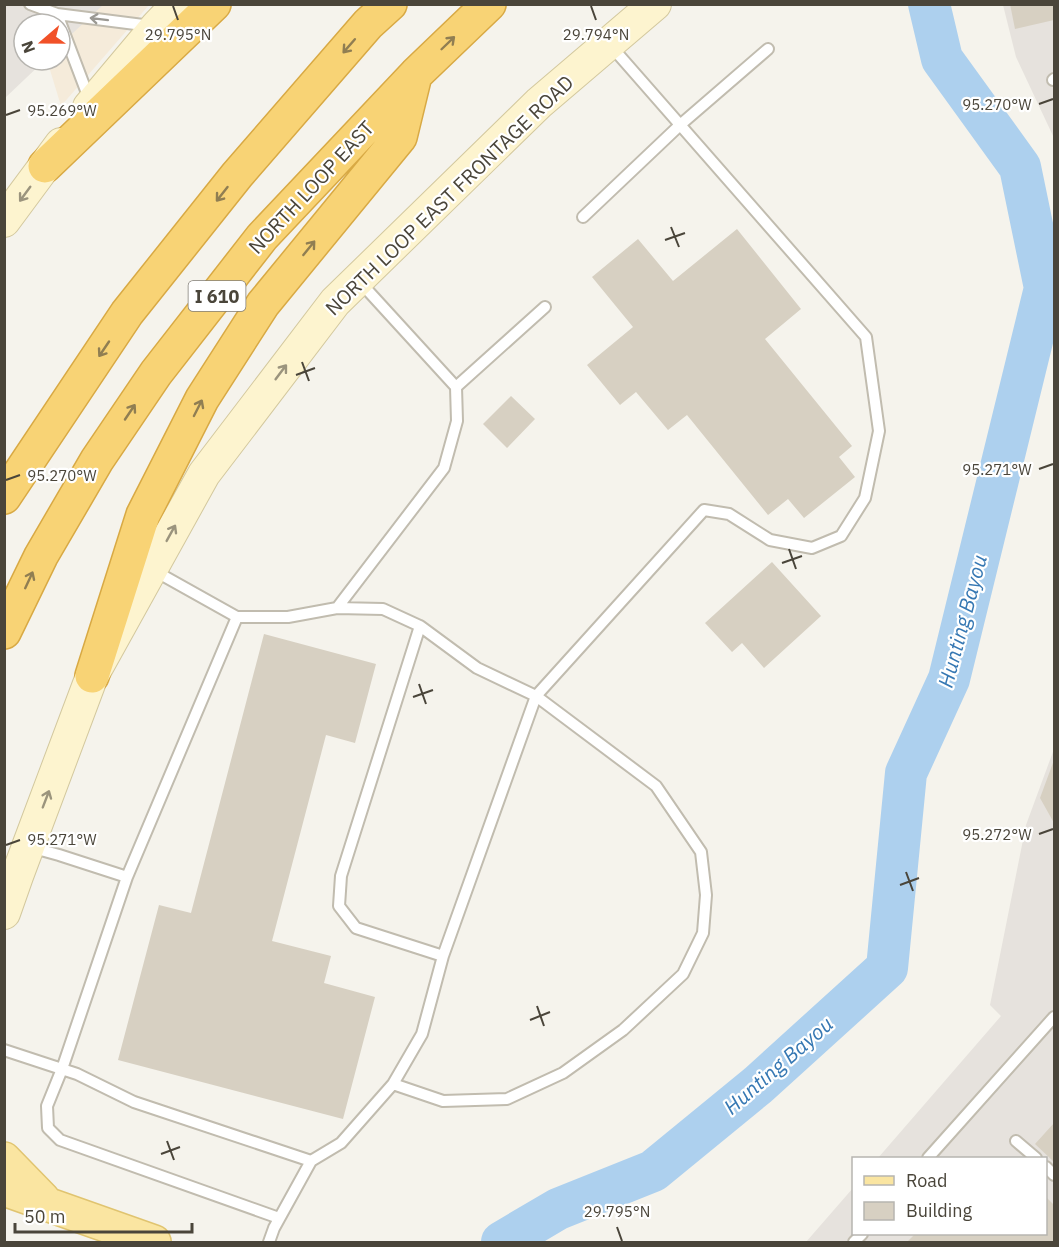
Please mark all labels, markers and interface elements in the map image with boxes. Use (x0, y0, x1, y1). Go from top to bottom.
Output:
north arrow (12, 12, 72, 72)
one-way arrow (90, 13, 110, 24)
text: 29.795°N (145, 25, 211, 44)
text: 29.794°N (563, 25, 629, 44)
one-way arrow (441, 36, 456, 50)
text: N (17, 38, 39, 56)
one-way arrow (343, 38, 356, 54)
street label: NORTH LOOP EAST FRONTAGE ROAD (319, 69, 579, 321)
text: 95.270°W (962, 95, 1032, 114)
text: 95.269°W (27, 101, 97, 120)
street label: NORTH LOOP EAST (242, 115, 380, 259)
one-way arrow (18, 185, 31, 201)
one-way arrow (216, 186, 229, 202)
one-way arrow (302, 241, 316, 256)
road number: I 610 (188, 281, 246, 311)
one-way arrow (98, 340, 110, 356)
one-way arrow (275, 365, 287, 381)
one-way arrow (193, 399, 204, 417)
one-way arrow (123, 404, 136, 421)
text: 95.271°W (962, 460, 1032, 479)
text: 95.270°W (27, 466, 97, 485)
one-way arrow (165, 525, 177, 542)
water label: Hunting Bayou (931, 552, 993, 690)
one-way arrow (24, 571, 36, 589)
one-way arrow (41, 790, 52, 809)
text: 95.272°W (962, 825, 1032, 844)
text: 95.271°W (27, 830, 97, 849)
water label: Hunting Bayou (717, 1010, 839, 1120)
legend (852, 1157, 1047, 1235)
text: Road (906, 1169, 947, 1192)
scale bar (15, 1196, 192, 1234)
text: Building (906, 1199, 973, 1222)
text: 29.795°N (584, 1202, 650, 1221)
text: 50 m (24, 1205, 66, 1228)

